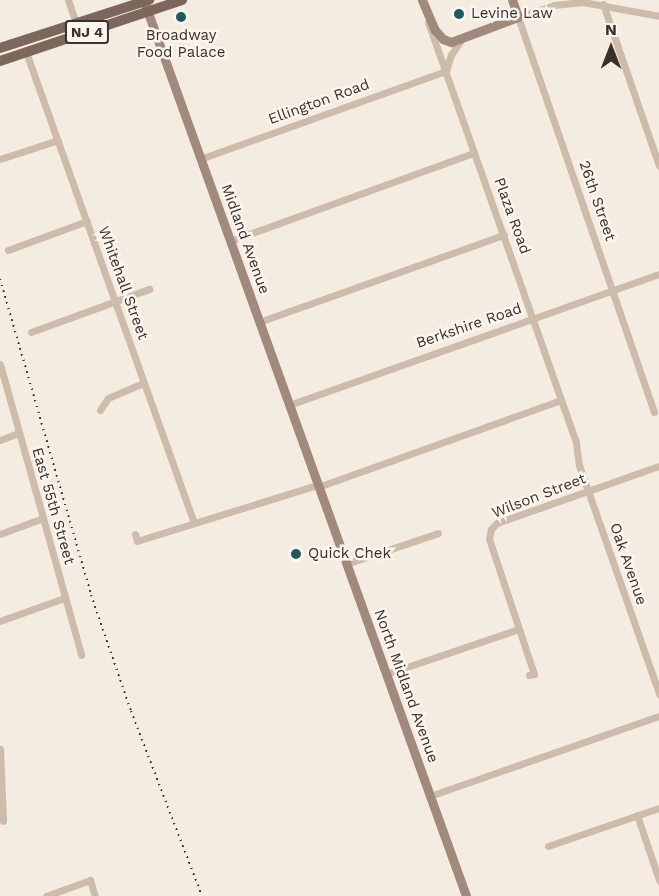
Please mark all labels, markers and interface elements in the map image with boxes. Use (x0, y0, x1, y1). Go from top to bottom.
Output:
place label: Levine Law (471, 5, 553, 23)
marker: Levine Law (452, 7, 466, 21)
marker: Broadway Food Palace (174, 10, 188, 24)
north arrow (581, 18, 641, 78)
text: N (605, 20, 617, 39)
road number: NJ 4 (64, 21, 110, 43)
place label: Broadway Food Palace (137, 26, 225, 61)
street label: Ellington Road (266, 75, 372, 129)
street label: 26th Street (575, 158, 619, 244)
street label: Plaza Road (490, 175, 534, 257)
street label: Midland Avenue (217, 181, 273, 297)
street label: Whitehall Street (94, 224, 152, 342)
street label: Berkshire Road (414, 300, 524, 352)
street label: East 55th Street (28, 446, 78, 566)
street label: Wilson Street (489, 470, 589, 522)
street label: Oak Avenue (605, 520, 651, 608)
place label: Quick Chek (308, 545, 391, 563)
marker: Quick Chek (289, 547, 303, 561)
street label: North Midland Avenue (370, 607, 442, 765)

